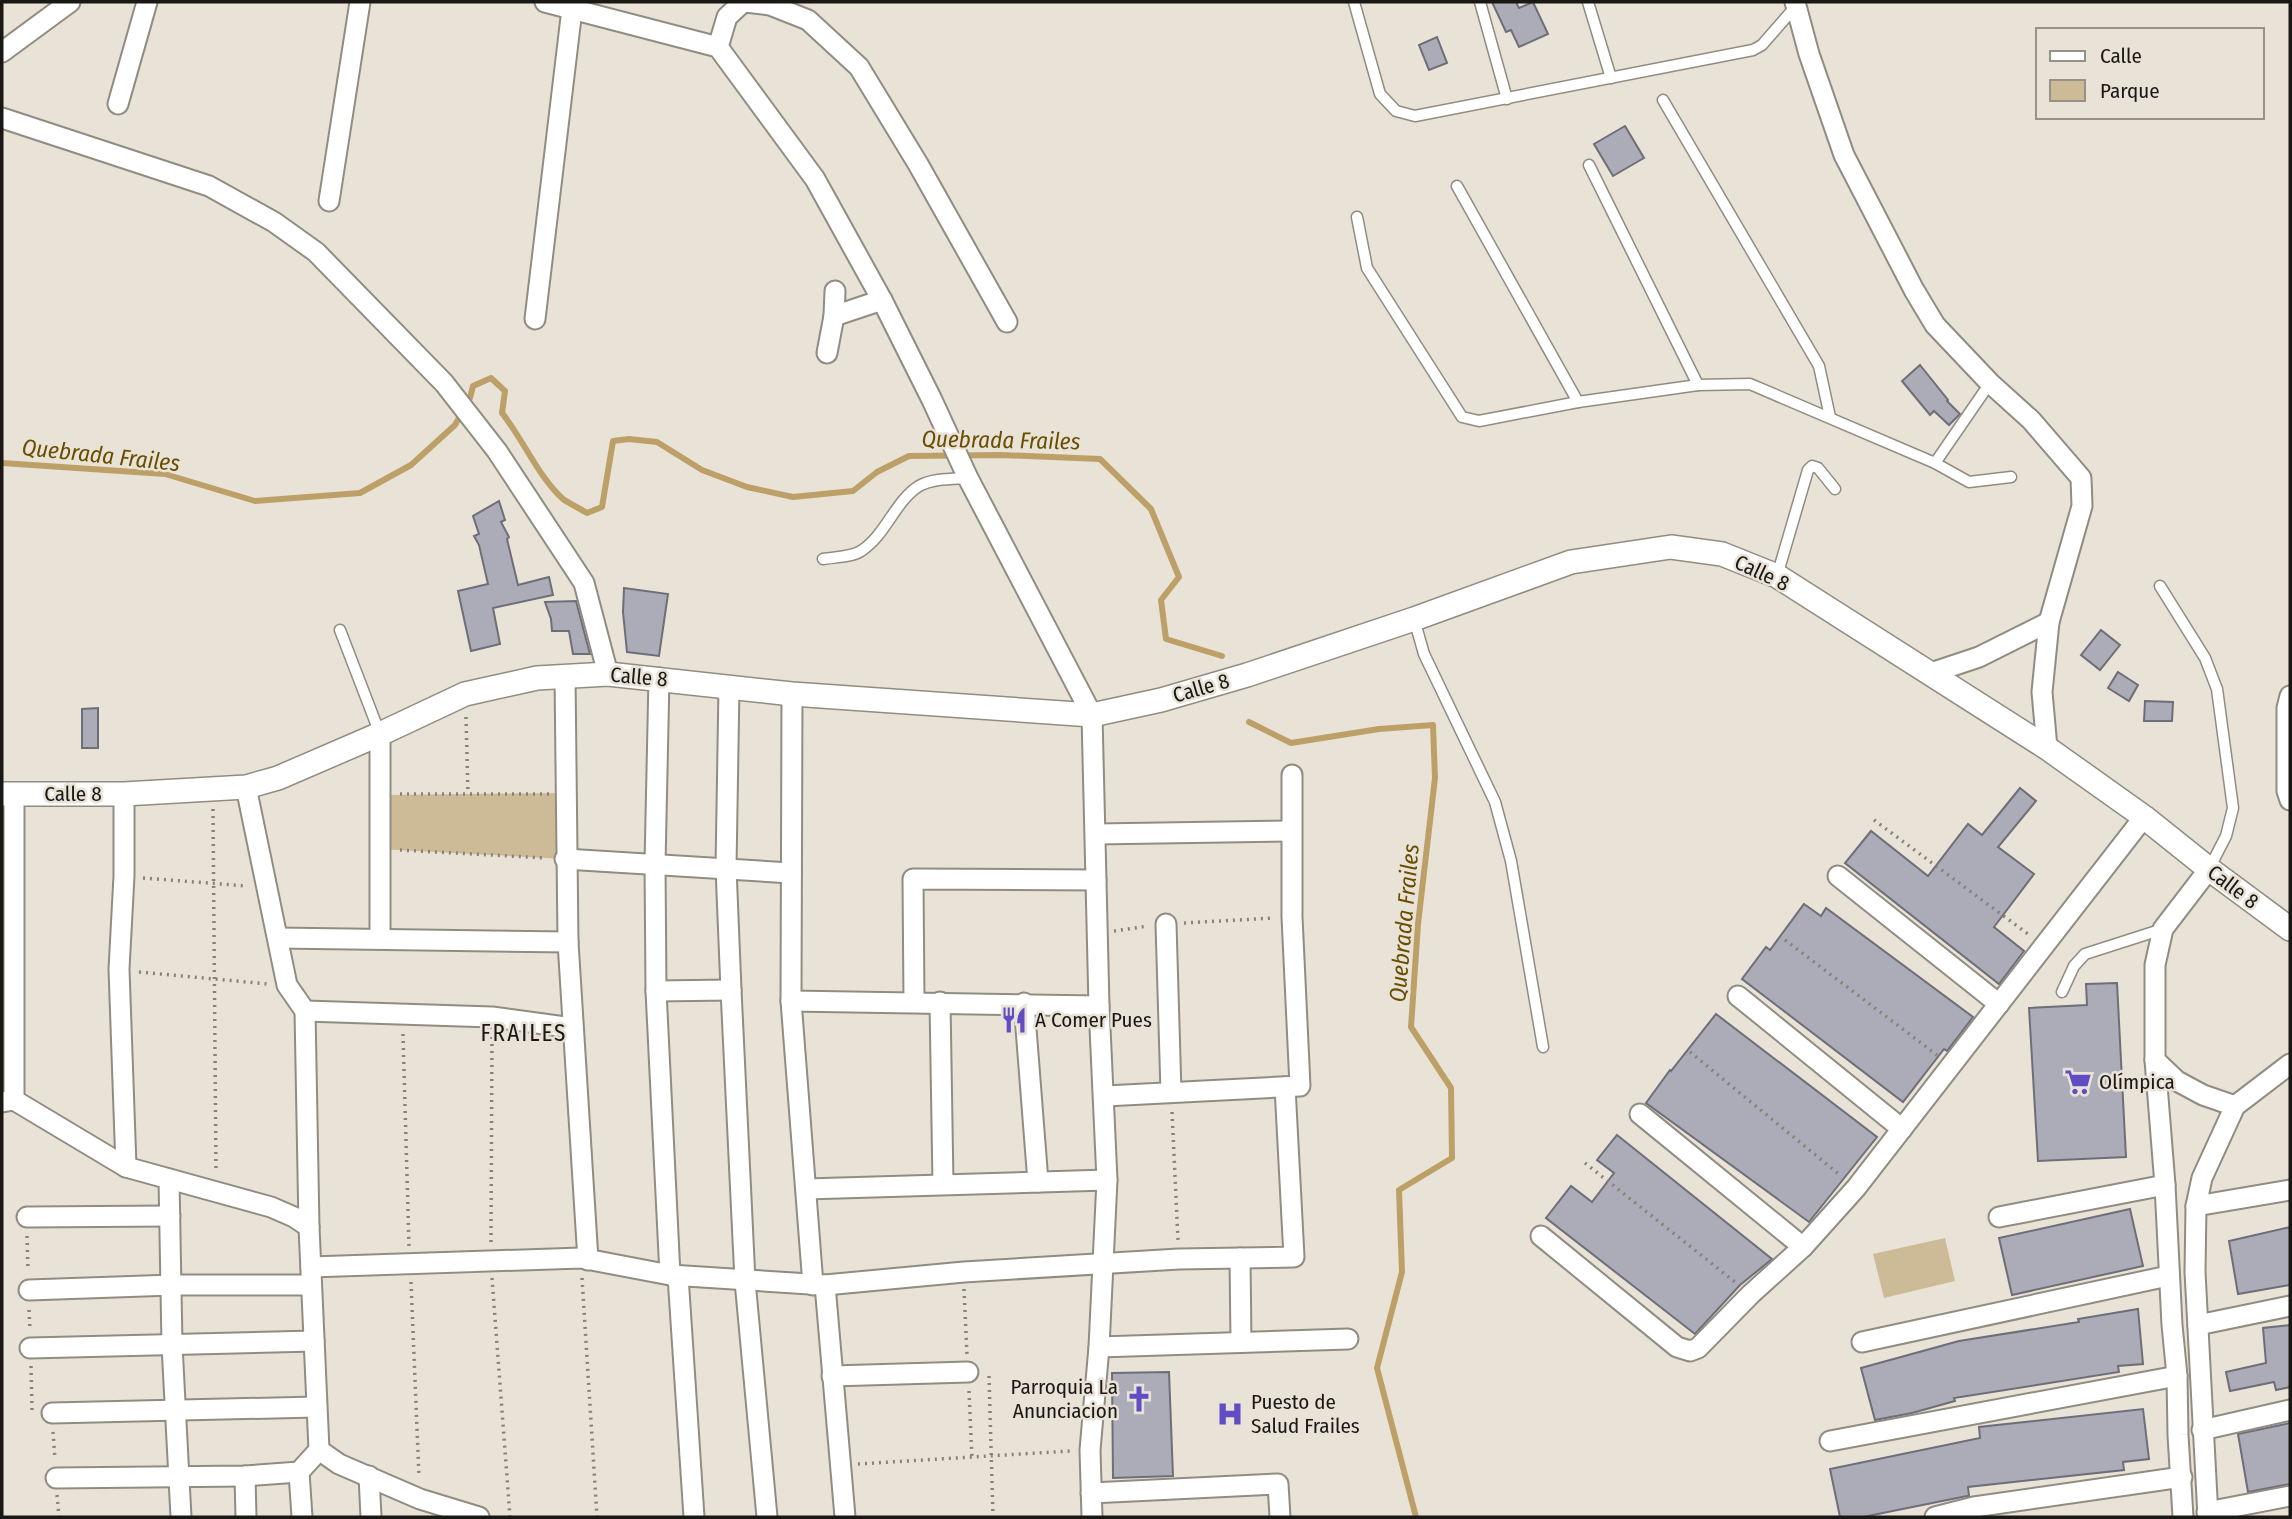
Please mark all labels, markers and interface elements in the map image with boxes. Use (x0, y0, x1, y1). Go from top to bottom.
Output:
legend (2036, 28, 2264, 119)
text: Calle (2100, 43, 2142, 69)
text: Parque (2100, 78, 2160, 104)
water label: Quebrada Frailes (921, 425, 1081, 455)
water label: Quebrada Frailes (21, 433, 182, 477)
street label: Calle 8 (1731, 549, 1793, 597)
street label: Calle 8 (609, 662, 669, 692)
street label: Calle 8 (1170, 668, 1232, 708)
street label: Calle 8 (44, 781, 102, 807)
water label: Quebrada Frailes (1383, 842, 1425, 1003)
street label: Calle 8 (2202, 859, 2264, 915)
restaurant icon: A Comer Pues (999, 1005, 1029, 1035)
place label: A Comer Pues (1035, 1007, 1152, 1033)
district label: FRAILES (481, 1019, 567, 1047)
supermarket icon: Olímpica (2063, 1067, 2093, 1097)
place label: Olímpica (2099, 1069, 2175, 1095)
place label: Parroquia La Anunciacion (1011, 1374, 1118, 1424)
church icon: Parroquia La Anunciacion (1124, 1384, 1154, 1414)
place label: Puesto de Salud Frailes (1251, 1389, 1360, 1439)
hospital icon: Puesto de Salud Frailes (1215, 1399, 1245, 1429)

